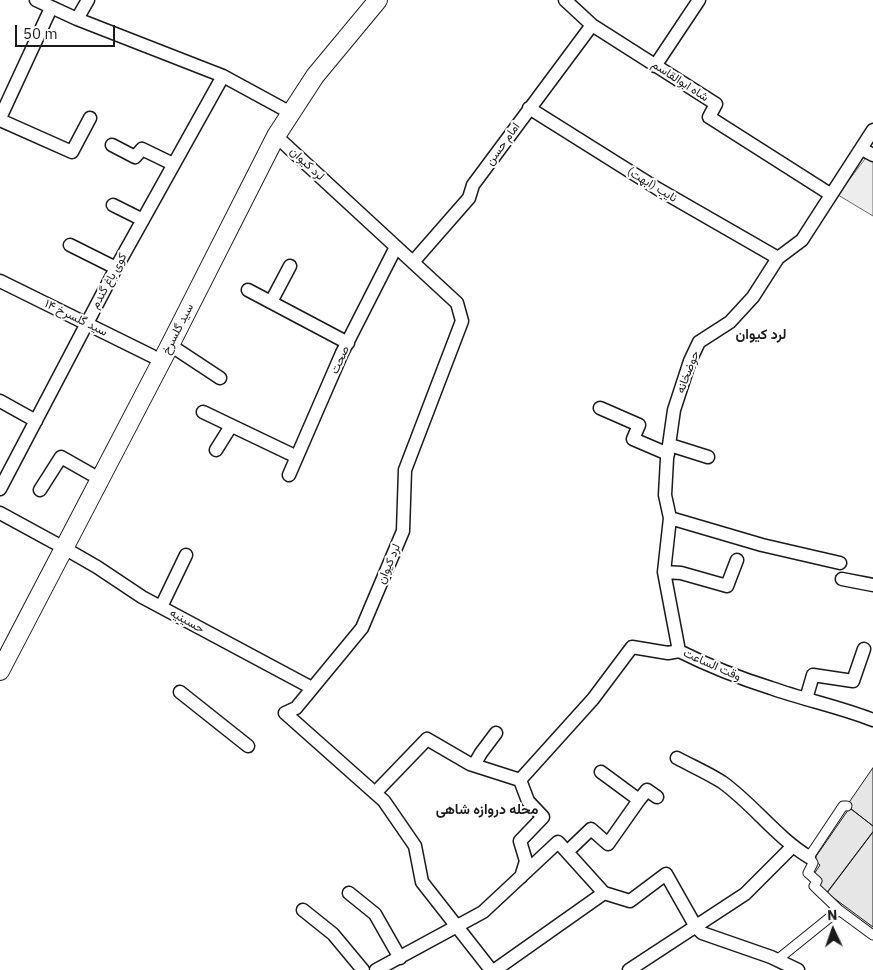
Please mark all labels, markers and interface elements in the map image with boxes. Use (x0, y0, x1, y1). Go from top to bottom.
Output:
scale bar (18, 15, 118, 47)
text: 50 m (23, 24, 58, 43)
street label: شاه ابوالقاسم (649, 57, 711, 105)
street label: امام حسن (483, 120, 523, 168)
street label: لرد کیوان (287, 144, 327, 184)
street label: نایب (ابهت) (624, 164, 680, 206)
street label: کوی باغ گندم (88, 251, 130, 311)
street label: سید گلسرخ ۱۴ (42, 297, 110, 339)
street label: سید گلسرخ (159, 301, 197, 357)
district label: لرد کیوان (736, 327, 786, 343)
street label: صحت (327, 344, 353, 376)
street label: حوضخانه (673, 349, 703, 395)
street label: لرد کیوان (374, 542, 404, 586)
street label: حسینیه (167, 606, 207, 636)
street label: وقت الساعت (681, 646, 743, 684)
district label: محله دروازه شاهی (436, 802, 538, 818)
north arrow (808, 905, 858, 955)
text: N (827, 906, 838, 924)

